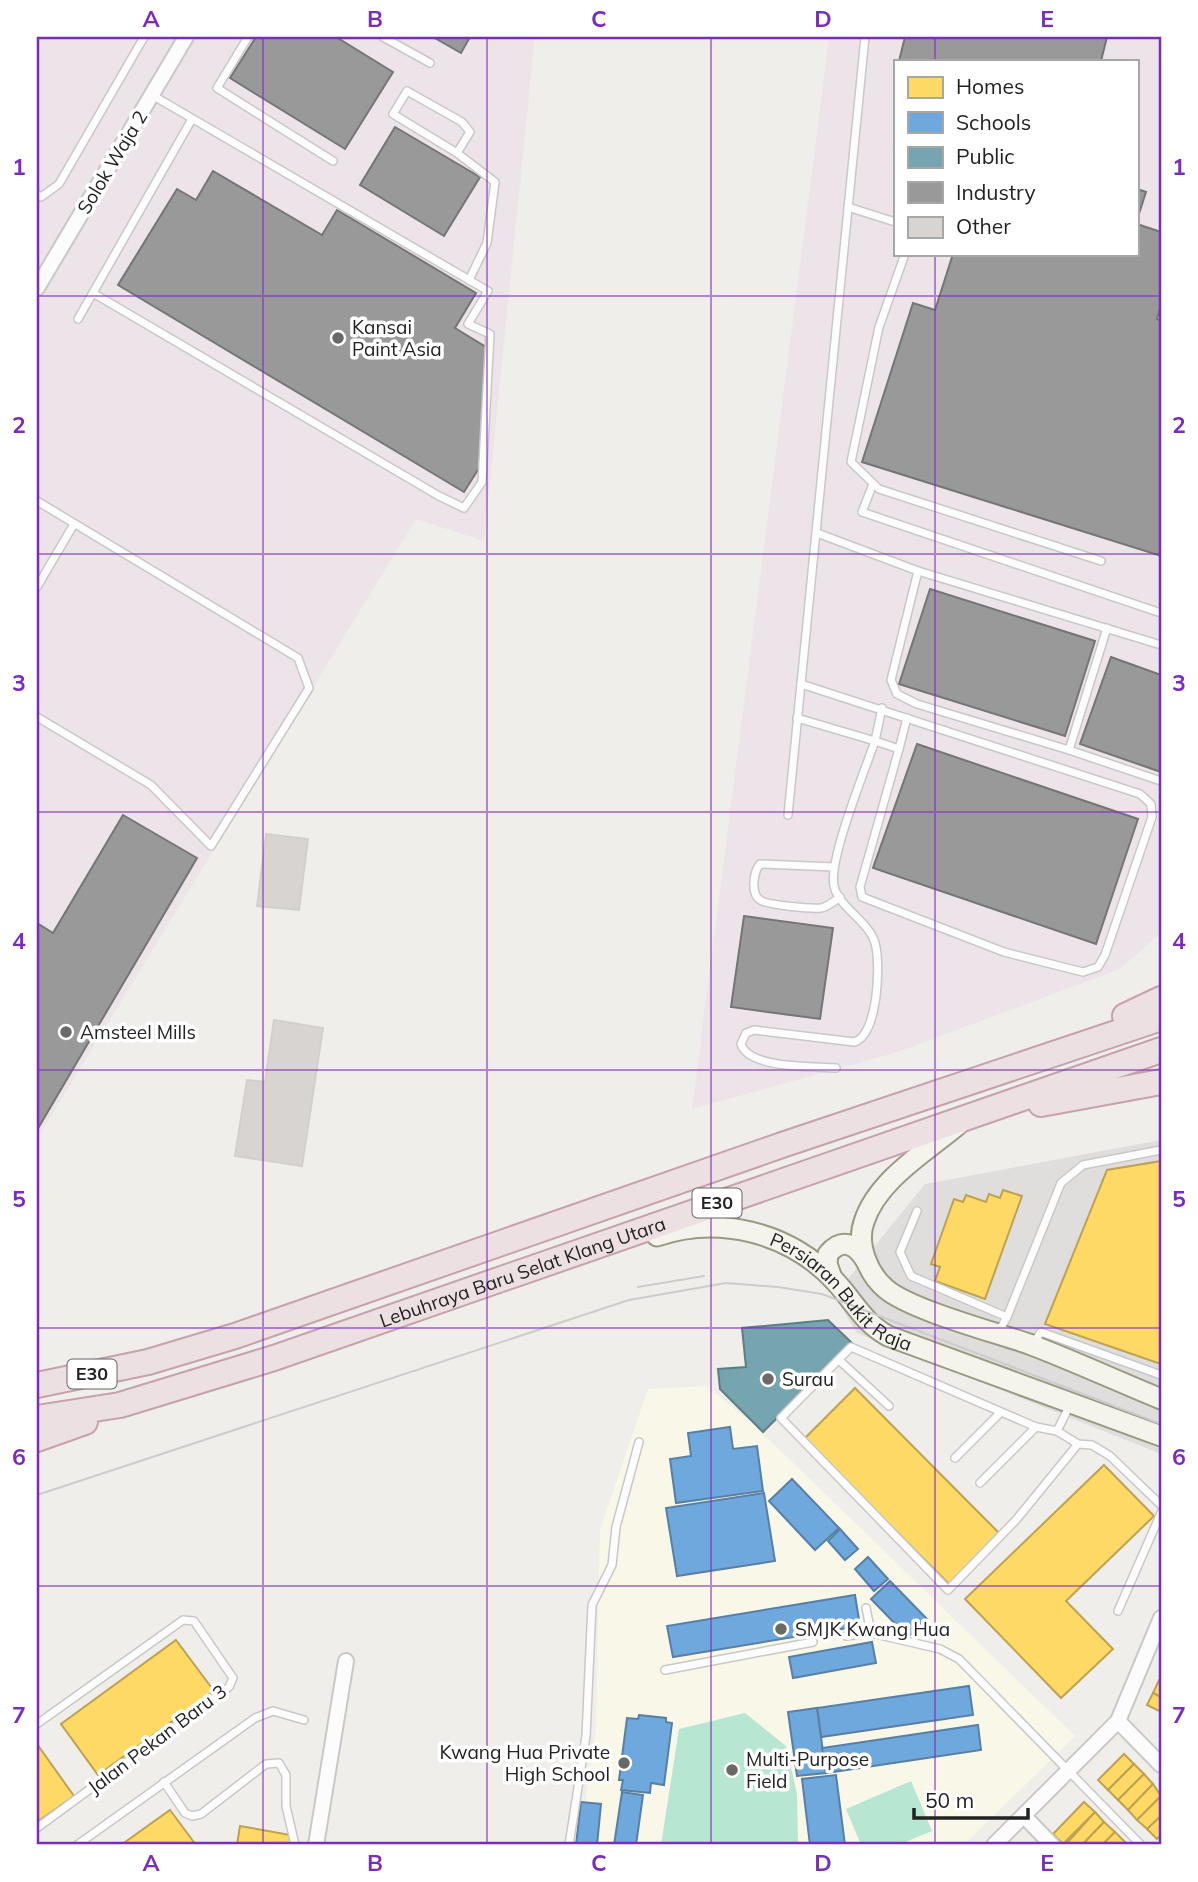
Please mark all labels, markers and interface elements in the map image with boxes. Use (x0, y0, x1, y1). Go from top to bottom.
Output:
text: A (142, 4, 160, 33)
text: B (367, 4, 383, 33)
text: C (591, 4, 607, 33)
text: D (814, 4, 832, 33)
text: E (1040, 4, 1054, 33)
legend (894, 60, 1138, 256)
text: Homes (956, 73, 1024, 99)
street label: Solok Waja 2 (72, 106, 152, 218)
text: Schools (956, 109, 1031, 135)
text: Public (956, 143, 1015, 169)
text: 1 (12, 152, 26, 181)
text: 1 (1172, 152, 1186, 181)
text: Industry (956, 179, 1036, 205)
text: Other (956, 213, 1011, 239)
place label: Kansai Paint Asia (352, 315, 442, 361)
marker: Kansai Paint Asia (330, 330, 346, 346)
text: 2 (12, 410, 26, 439)
text: 2 (1172, 410, 1186, 439)
text: 3 (12, 668, 26, 697)
text: 3 (1172, 668, 1186, 697)
text: 4 (12, 926, 26, 955)
text: 4 (1172, 926, 1186, 955)
place label: Amsteel Mills (80, 1020, 196, 1044)
marker: Amsteel Mills (58, 1024, 74, 1040)
text: 5 (12, 1184, 26, 1213)
text: 5 (1172, 1184, 1186, 1213)
road number: E30 (692, 1188, 742, 1218)
street label: Lebuhraya Baru Selat Klang Utara (376, 1211, 669, 1332)
street label: Persiaran Bukit Raja (767, 1227, 915, 1356)
road number: E30 (68, 1359, 116, 1388)
place label: Surau (782, 1367, 834, 1391)
marker: Surau (760, 1371, 776, 1387)
text: 6 (12, 1442, 26, 1471)
text: 6 (1172, 1442, 1186, 1471)
place label: SMJK Kwang Hua (795, 1617, 950, 1641)
marker: SMJK Kwang Hua (773, 1621, 789, 1637)
street label: Jalan Pekan Baru 3 (83, 1679, 231, 1799)
text: 7 (12, 1700, 26, 1729)
text: 7 (1172, 1700, 1186, 1729)
place label: Kwang Hua Private High School (440, 1740, 610, 1786)
place label: Multi-Purpose Field (746, 1747, 869, 1793)
marker: Kwang Hua Private High School (616, 1755, 632, 1771)
marker: Multi-Purpose Field (724, 1762, 740, 1778)
scale bar (914, 1777, 1028, 1821)
text: 50 m (925, 1787, 974, 1813)
text: A (142, 1848, 160, 1877)
text: B (367, 1848, 383, 1877)
text: C (591, 1848, 607, 1877)
text: D (814, 1848, 832, 1877)
text: E (1040, 1848, 1054, 1877)

